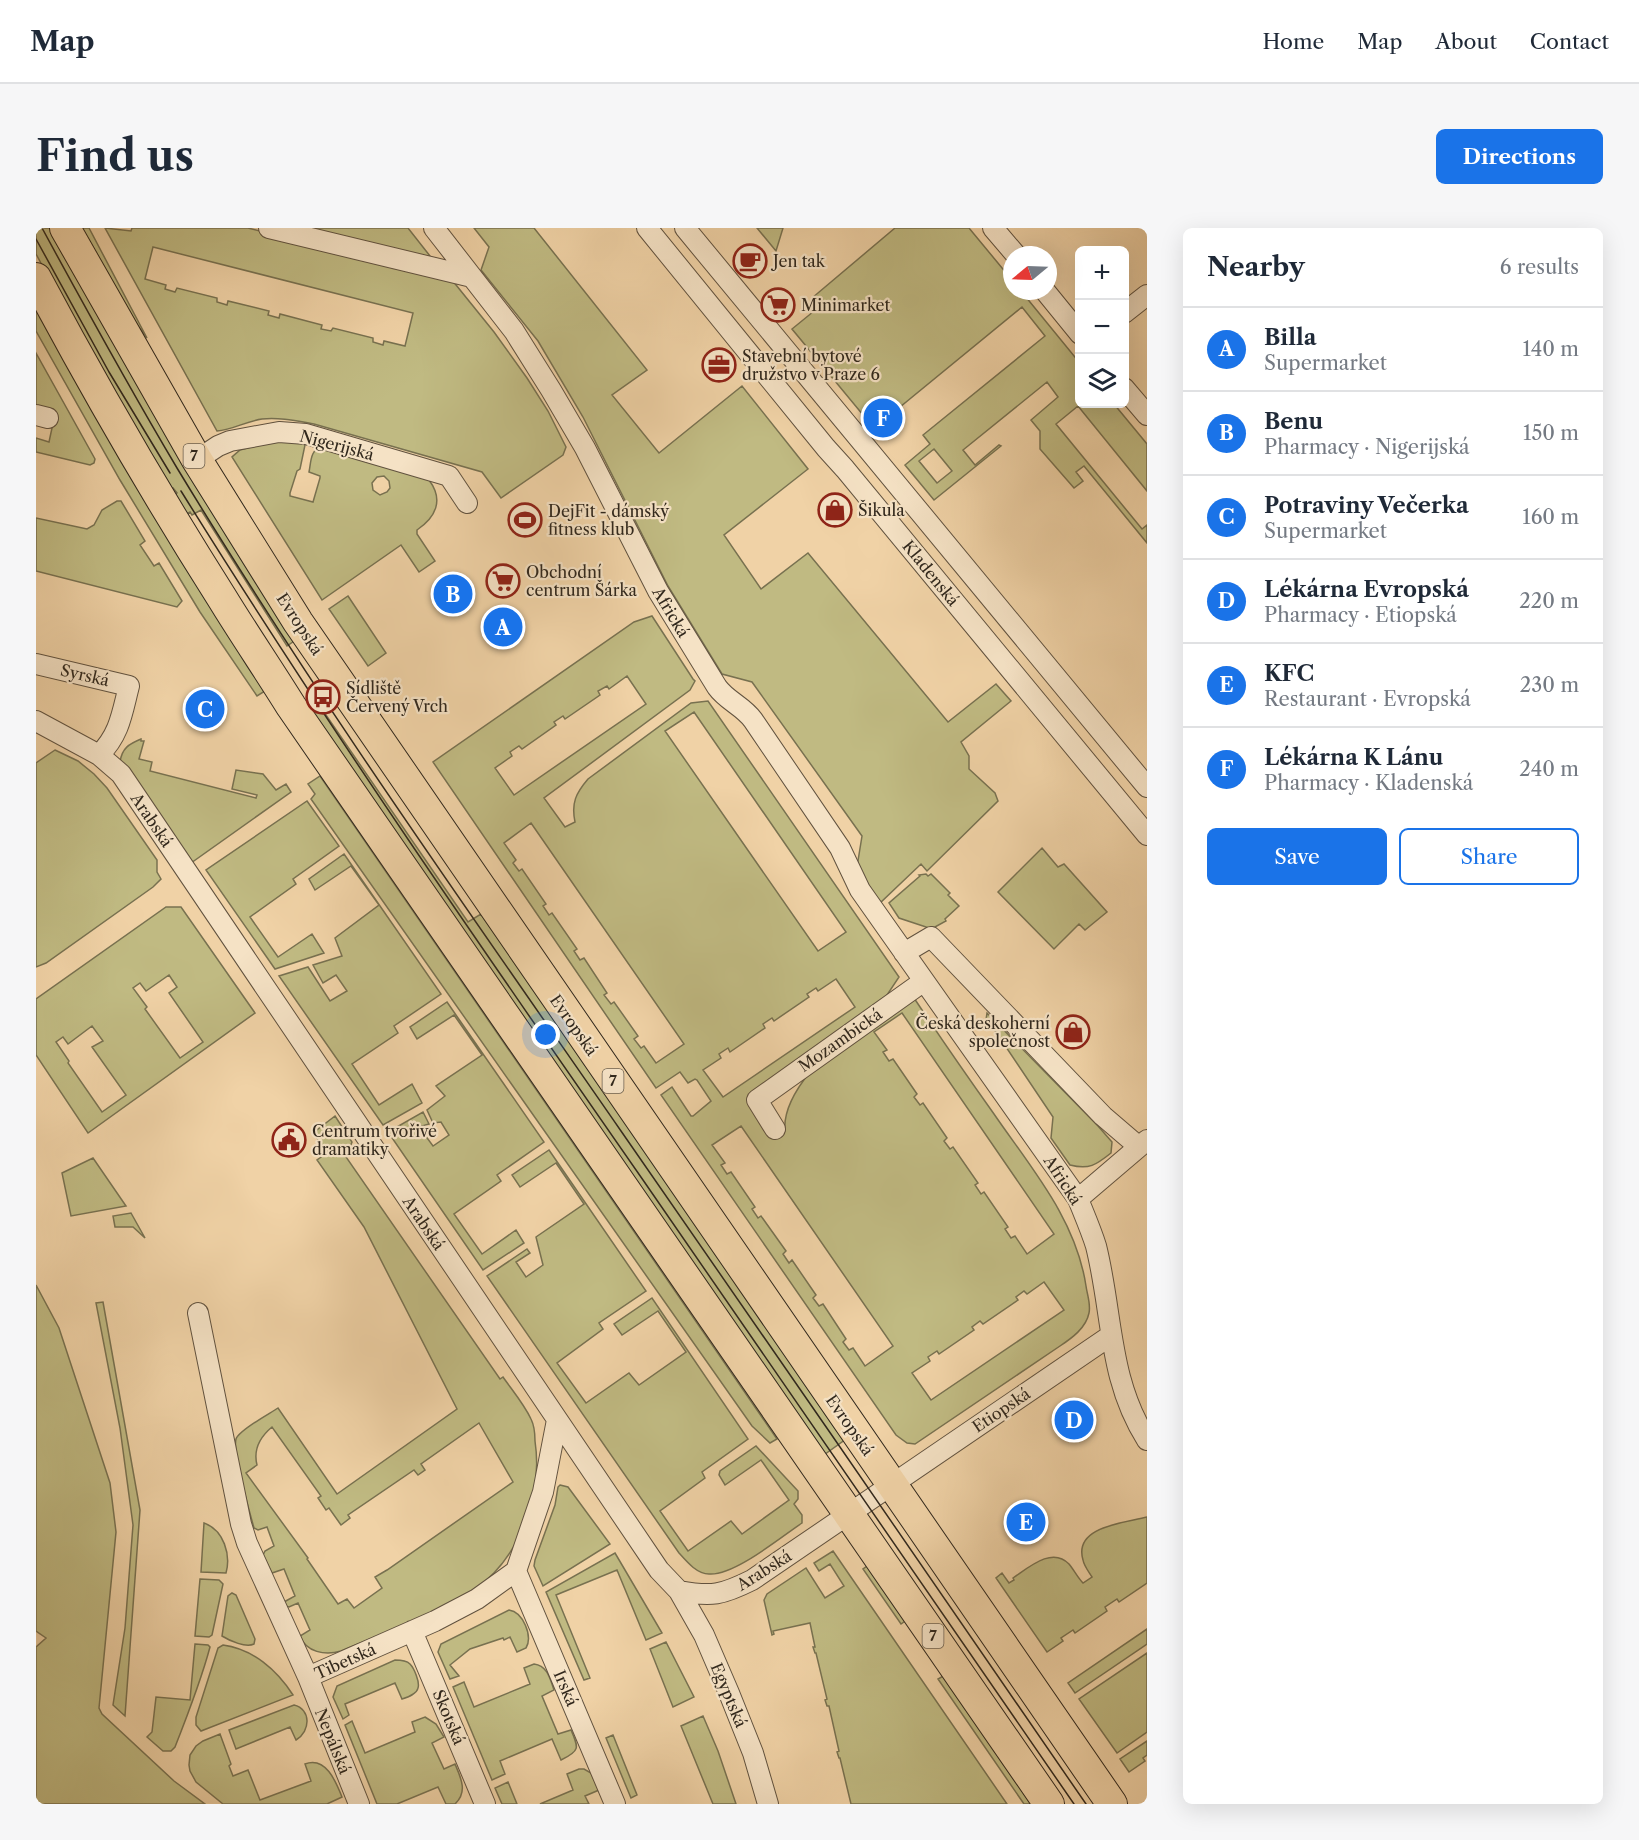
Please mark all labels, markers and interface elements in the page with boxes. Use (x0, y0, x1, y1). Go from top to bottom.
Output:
text: Map (30, 24, 94, 58)
text: Home (1263, 29, 1324, 54)
text: Map (1357, 29, 1402, 54)
text: About (1435, 29, 1497, 54)
text: Contact (1530, 29, 1609, 54)
button: Directions (1436, 129, 1603, 184)
text: Find us (36, 130, 194, 182)
cafe icon: Jen tak (732, 243, 768, 279)
north arrow (1003, 246, 1057, 300)
map controls (1075, 246, 1129, 408)
button: + (1075, 246, 1129, 300)
place label: Jen tak (770, 251, 826, 271)
text: Nearby (1207, 251, 1305, 283)
text: 6 results (1500, 255, 1579, 279)
supermarket icon: Minimarket (760, 287, 796, 323)
place label: Minimarket (801, 295, 891, 315)
button: − (1075, 300, 1129, 354)
text: Billa (1264, 324, 1316, 351)
text: A (1219, 337, 1234, 361)
text: 140 m (1522, 337, 1579, 361)
place label: Stavební bytové družstvo v Praze 6 (742, 346, 880, 384)
office icon: Stavební bytové družstvo v Praze 6 (701, 347, 737, 383)
text: Supermarket (1264, 351, 1387, 375)
button: layers (1075, 354, 1129, 408)
pin: F (864, 396, 902, 441)
text: Benu (1264, 408, 1323, 435)
text: B (1219, 421, 1234, 445)
text: 150 m (1523, 421, 1579, 445)
street label: Nigerijská (298, 426, 377, 465)
text: Pharmacy · Nigerijská (1264, 435, 1470, 459)
road number: 7 (184, 444, 204, 468)
shop icon: Šikula (817, 492, 853, 528)
text: Potraviny Večerka (1264, 492, 1469, 519)
place label: Šikula (858, 499, 905, 520)
place label: DejFit - dámský fitness klub (548, 501, 670, 539)
sports icon: DejFit - dámský fitness klub (507, 502, 543, 538)
text: C (1218, 505, 1235, 529)
text: 160 m (1522, 505, 1579, 529)
text: Supermarket (1264, 519, 1387, 543)
street label: Kladenská (898, 536, 964, 610)
place label: Obchodní centrum Šárka (526, 562, 637, 600)
supermarket icon: Obchodní centrum Šárka (485, 563, 521, 599)
pin: B (434, 572, 472, 616)
text: Lékárna Evropská (1264, 576, 1469, 603)
street label: Africká (648, 582, 694, 641)
street label: Evropská (273, 589, 328, 659)
text: D (1218, 589, 1235, 613)
text: 220 m (1519, 589, 1579, 613)
text: Pharmacy · Etiopská (1264, 603, 1457, 627)
pin: A (484, 604, 522, 650)
street label: Syrská (59, 660, 112, 690)
text: KFC (1264, 660, 1314, 687)
text: E (1219, 673, 1234, 697)
text: 230 m (1520, 673, 1579, 697)
place label: Sídliště Červený Vrch (346, 678, 448, 716)
bus stop icon: Sídliště Červený Vrch (305, 679, 341, 715)
pin: C (186, 686, 224, 732)
text: Restaurant · Evropská (1264, 687, 1471, 711)
text: Lékárna K Lánu (1264, 744, 1443, 771)
text: F (1220, 757, 1233, 781)
text: 240 m (1519, 757, 1579, 781)
text: Pharmacy · Kladenská (1264, 771, 1473, 795)
street label: Arabská (126, 788, 178, 851)
button: Save (1207, 828, 1387, 885)
button: Share (1399, 828, 1579, 885)
street label: Evropská (546, 991, 603, 1060)
street label: Mozambická (794, 1004, 886, 1076)
place label: Česká deskoherní společnost (916, 1012, 1050, 1051)
shop icon: Česká deskoherní společnost (1055, 1014, 1091, 1050)
your location (531, 1020, 560, 1049)
road number: 7 (602, 1069, 624, 1093)
place label: Centrum tvořivé dramatiky (312, 1121, 437, 1159)
public building icon: Centrum tvořivé dramatiky (271, 1122, 307, 1158)
street label: Africká (1039, 1151, 1087, 1209)
street label: Arabská (398, 1191, 450, 1254)
street label: Etiopská (968, 1383, 1034, 1437)
street label: Evropská (822, 1391, 879, 1460)
pin: D (1054, 1398, 1094, 1442)
pin: E (1006, 1500, 1046, 1544)
street label: Arabská (732, 1545, 796, 1595)
road number: 7 (922, 1624, 944, 1648)
street label: Tibetská (311, 1638, 379, 1683)
street label: Egyptská (706, 1660, 752, 1731)
street label: Irská (550, 1667, 583, 1709)
street label: Skotská (428, 1686, 470, 1748)
street label: Nepálská (311, 1705, 355, 1777)

